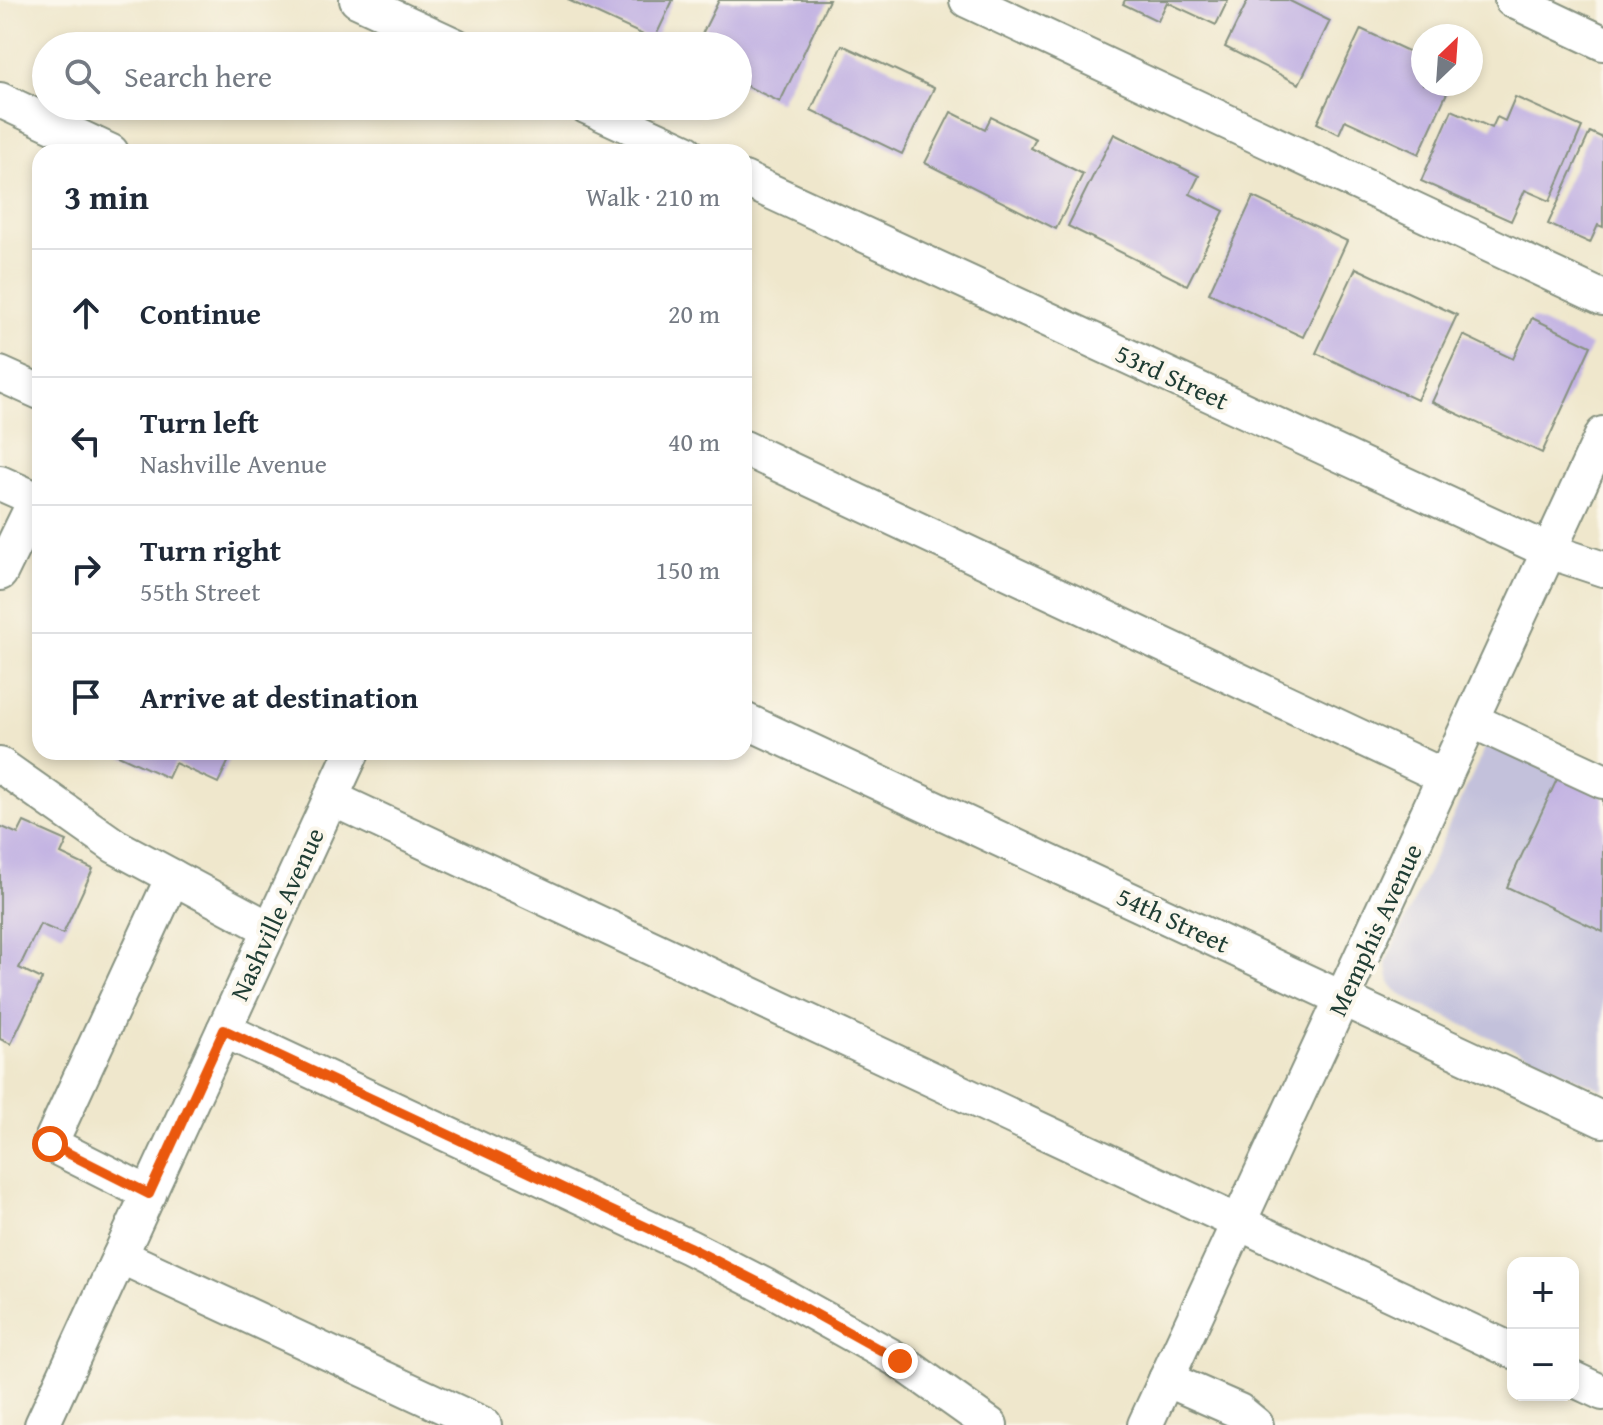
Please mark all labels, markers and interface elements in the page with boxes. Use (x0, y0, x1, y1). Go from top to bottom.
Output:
north arrow (1411, 24, 1483, 96)
search box (32, 32, 752, 120)
icon: search (60, 54, 104, 98)
text: Search here (124, 54, 272, 98)
text: 3 min (64, 172, 149, 221)
text: Walk · 210 m (586, 177, 720, 216)
icon: ahead (64, 291, 108, 335)
text: Continue (140, 291, 261, 335)
text: 20 m (668, 294, 720, 333)
street label: 53rd Street (1109, 333, 1235, 420)
text: Turn left (140, 400, 259, 444)
icon: left (64, 419, 108, 463)
text: 40 m (668, 422, 720, 461)
text: Nashville Avenue (140, 444, 327, 483)
text: Turn right (140, 528, 281, 572)
icon: right (64, 547, 108, 591)
text: 150 m (655, 550, 720, 589)
text: 55th Street (140, 572, 260, 611)
icon: arrive (64, 675, 108, 719)
text: Arrive at destination (140, 675, 418, 719)
street label: Nashville Avenue (219, 821, 334, 1007)
street label: Memphis Avenue (1317, 837, 1432, 1023)
street label: 54th Street (1110, 876, 1236, 963)
route start (32, 1126, 68, 1162)
map controls (1507, 1257, 1579, 1401)
button: + (1507, 1257, 1579, 1329)
button: − (1507, 1329, 1579, 1401)
route end (882, 1343, 918, 1379)

